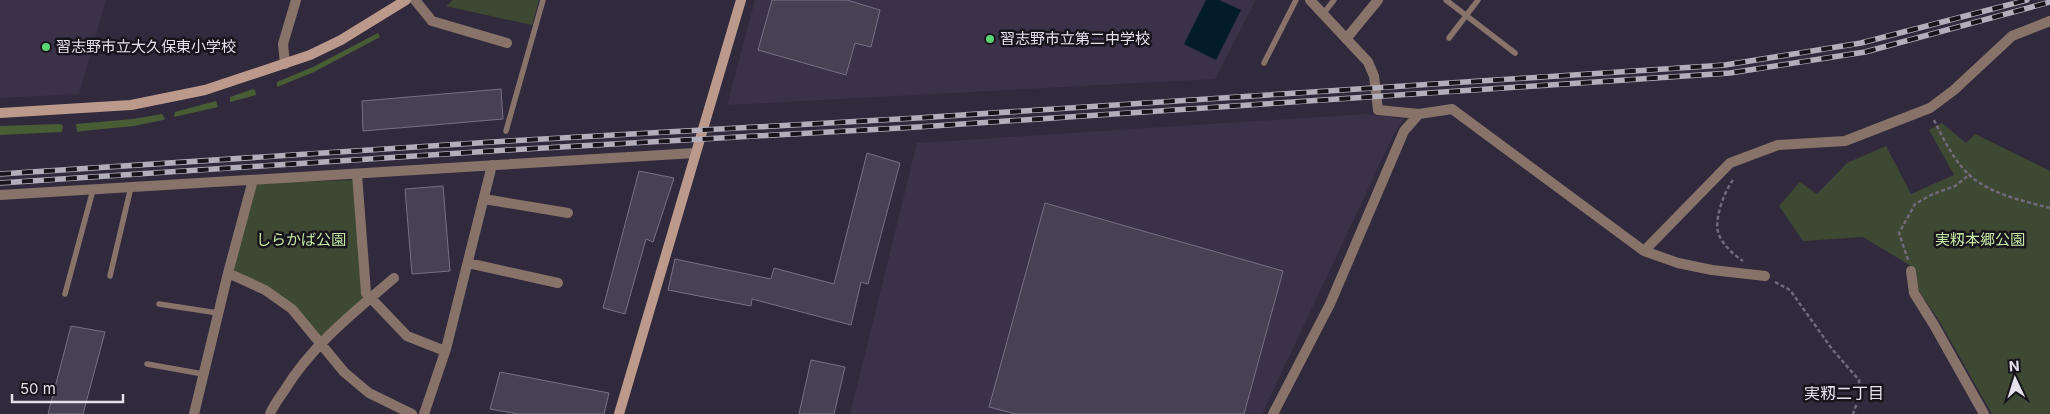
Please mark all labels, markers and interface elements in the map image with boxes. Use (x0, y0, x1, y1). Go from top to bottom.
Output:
place label: 習志野市立第二中学校 (1000, 29, 1150, 48)
marker: 習志野市立第二中学校 (984, 33, 996, 45)
place label: 習志野市立大久保東小学校 (56, 37, 236, 56)
marker: 習志野市立大久保東小学校 (40, 41, 52, 53)
park label: しらかば公園 (256, 230, 346, 249)
park label: 実籾本郷公園 (1935, 230, 2025, 249)
north arrow (1990, 354, 2040, 404)
text: N (2008, 357, 2020, 374)
scale bar (12, 372, 124, 404)
text: 50 m (20, 379, 56, 398)
district label: 実籾二丁目 (1804, 383, 1884, 403)

